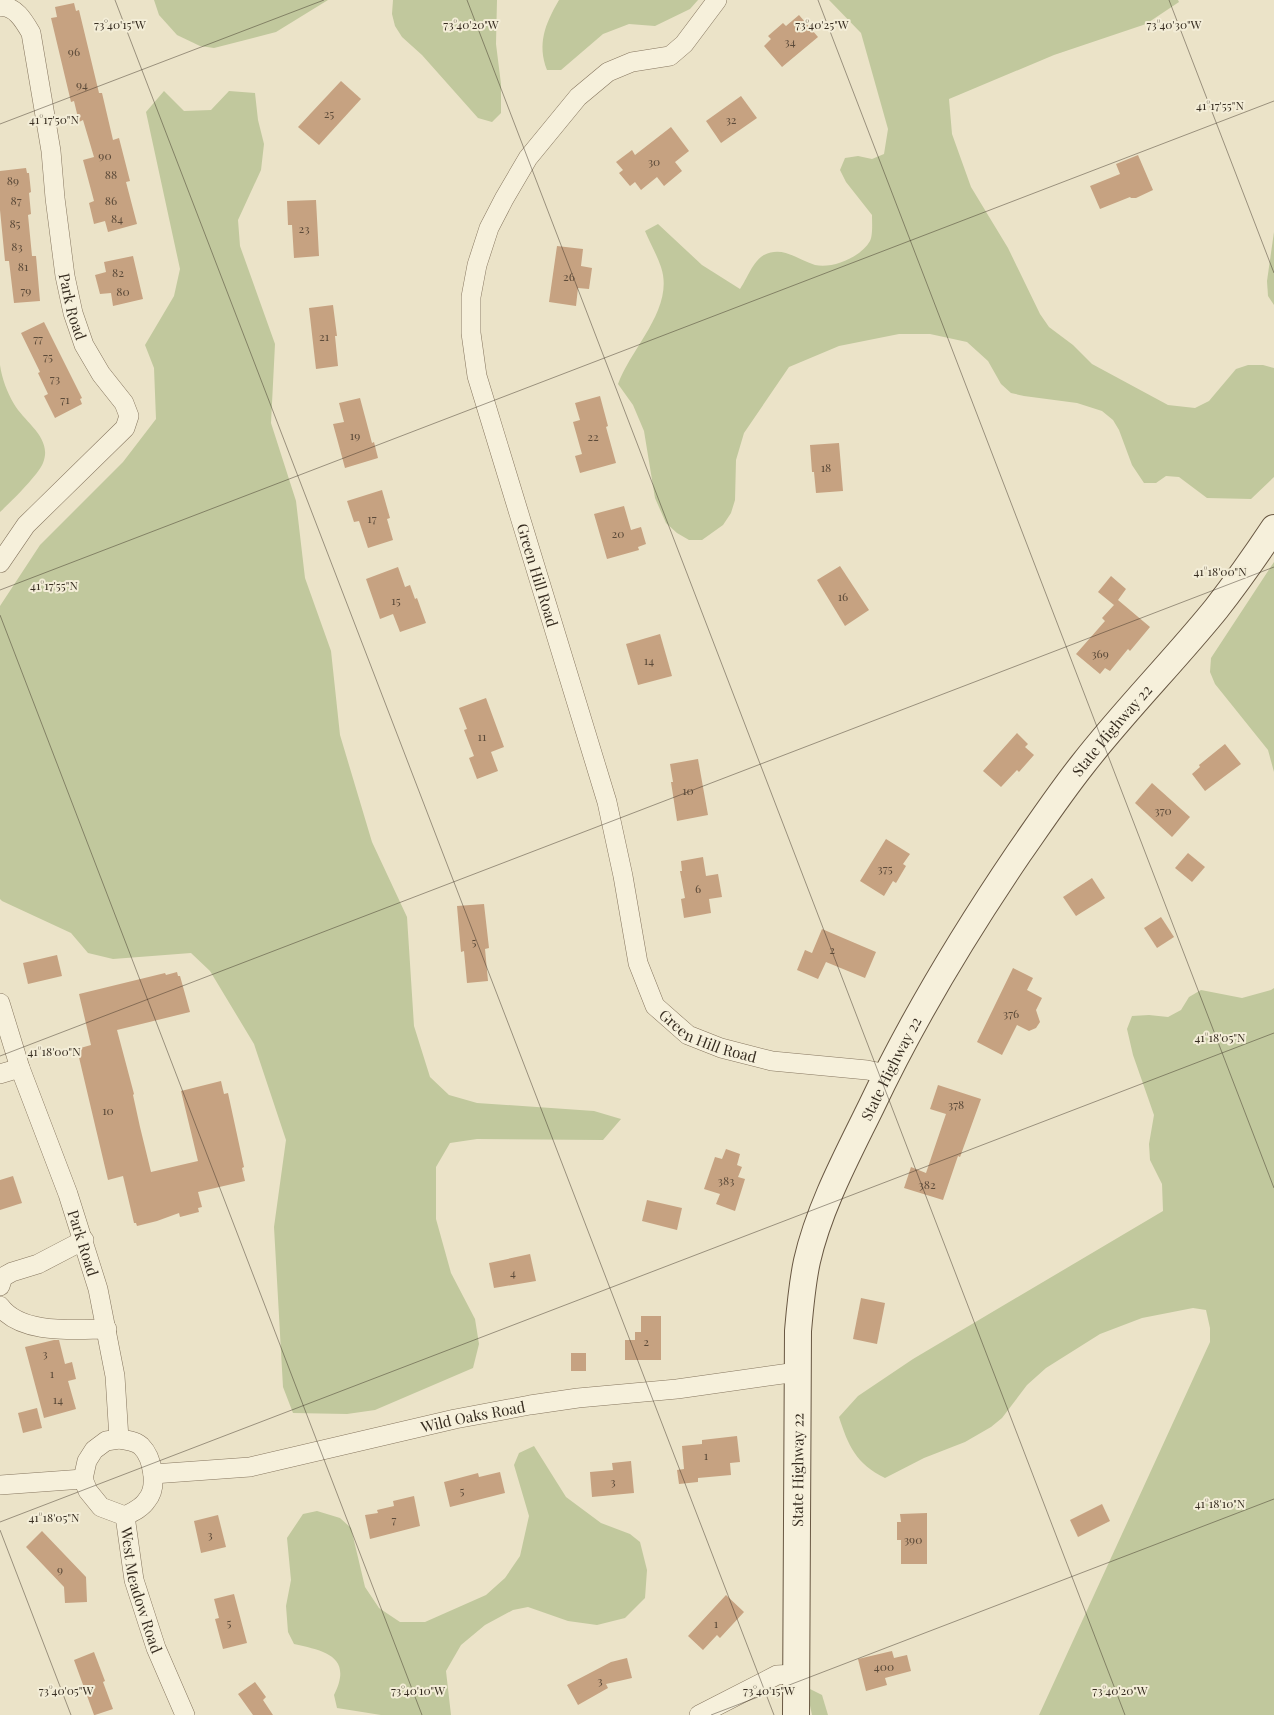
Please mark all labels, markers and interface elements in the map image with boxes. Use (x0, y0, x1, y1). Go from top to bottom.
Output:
text: 73°40'15"W (94, 16, 146, 32)
text: 73°40'20"W (443, 16, 499, 32)
text: 73°40'25"W (795, 16, 849, 32)
text: 73°40'30"W (1147, 16, 1202, 32)
house number: 34 (784, 33, 796, 49)
house number: 96 (68, 43, 80, 59)
house number: 94 (76, 76, 88, 92)
text: 41°17'55"N (1196, 97, 1244, 113)
house number: 25 (324, 105, 334, 121)
text: 41°17'50"N (29, 111, 79, 127)
house number: 32 (725, 111, 737, 127)
house number: 90 (98, 147, 112, 163)
house number: 30 (648, 153, 660, 169)
house number: 88 (105, 166, 117, 182)
house number: 89 (7, 172, 19, 188)
house number: 87 (10, 192, 22, 208)
house number: 86 (105, 192, 117, 208)
house number: 84 (111, 210, 123, 226)
house number: 85 (9, 215, 21, 231)
house number: 23 (298, 220, 310, 236)
house number: 83 (11, 238, 23, 254)
house number: 81 (18, 258, 29, 274)
house number: 82 (112, 264, 124, 280)
house number: 26 (563, 268, 575, 284)
street label: Park Road (55, 271, 92, 343)
house number: 79 (21, 282, 31, 298)
house number: 80 (116, 283, 130, 299)
house number: 21 (319, 328, 330, 344)
house number: 77 (33, 330, 43, 346)
house number: 75 (43, 348, 53, 364)
house number: 73 (50, 370, 60, 386)
house number: 71 (60, 391, 70, 407)
house number: 19 (350, 427, 360, 443)
house number: 22 (587, 428, 599, 444)
house number: 18 (821, 459, 831, 475)
house number: 17 (367, 510, 377, 526)
street label: Green Hill Road (513, 521, 563, 629)
house number: 20 (612, 525, 624, 541)
text: 41°18'00"N (1193, 563, 1247, 579)
text: 41°17'55"N (30, 577, 78, 593)
house number: 16 (838, 588, 848, 604)
house number: 15 (391, 592, 401, 608)
house number: 369 (1091, 645, 1109, 661)
house number: 14 (644, 652, 654, 668)
street label: State Highway 22 (1067, 680, 1156, 780)
house number: 11 (478, 728, 487, 744)
house number: 10 (682, 782, 694, 798)
house number: 370 (1154, 802, 1172, 818)
house number: 375 (877, 860, 893, 876)
house number: 6 (695, 880, 701, 896)
house number: 5 (472, 933, 477, 949)
house number: 2 (829, 941, 835, 957)
street label: Green Hill Road (655, 1004, 759, 1067)
house number: 376 (1003, 1005, 1019, 1021)
street label: State Highway 22 (856, 1013, 926, 1124)
text: 41°18'05"N (1194, 1029, 1246, 1045)
text: 41°18'00"N (27, 1043, 81, 1059)
house number: 378 (948, 1096, 964, 1112)
house number: 10 (102, 1102, 114, 1118)
house number: 383 (718, 1172, 734, 1188)
house number: 382 (918, 1176, 936, 1192)
street label: Park Road (64, 1207, 103, 1279)
house number: 4 (510, 1264, 516, 1280)
house number: 2 (643, 1333, 649, 1349)
house number: 3 (42, 1345, 48, 1361)
house number: 1 (50, 1365, 55, 1381)
house number: 14 (53, 1391, 63, 1407)
street label: Wild Oaks Road (418, 1396, 527, 1437)
street label: State Highway 22 (787, 1413, 808, 1527)
house number: 1 (704, 1447, 709, 1463)
house number: 3 (610, 1473, 616, 1489)
house number: 5 (460, 1482, 465, 1498)
text: 41°18'10"N (1195, 1495, 1246, 1511)
text: 41°18'05"N (28, 1509, 80, 1525)
house number: 7 (392, 1511, 397, 1527)
street label: West Meadow Road (117, 1525, 167, 1656)
house number: 3 (207, 1526, 213, 1542)
house number: 390 (904, 1531, 922, 1547)
house number: 9 (57, 1561, 63, 1577)
house number: 5 (227, 1614, 232, 1630)
house number: 1 (714, 1615, 719, 1631)
house number: 400 (874, 1658, 894, 1674)
house number: 3 (597, 1672, 603, 1688)
text: 73°40'05"W (39, 1682, 93, 1698)
text: 73°40'10"W (391, 1682, 445, 1698)
text: 73°40'15"W (743, 1682, 795, 1698)
text: 73°40'20"W (1092, 1682, 1148, 1698)

